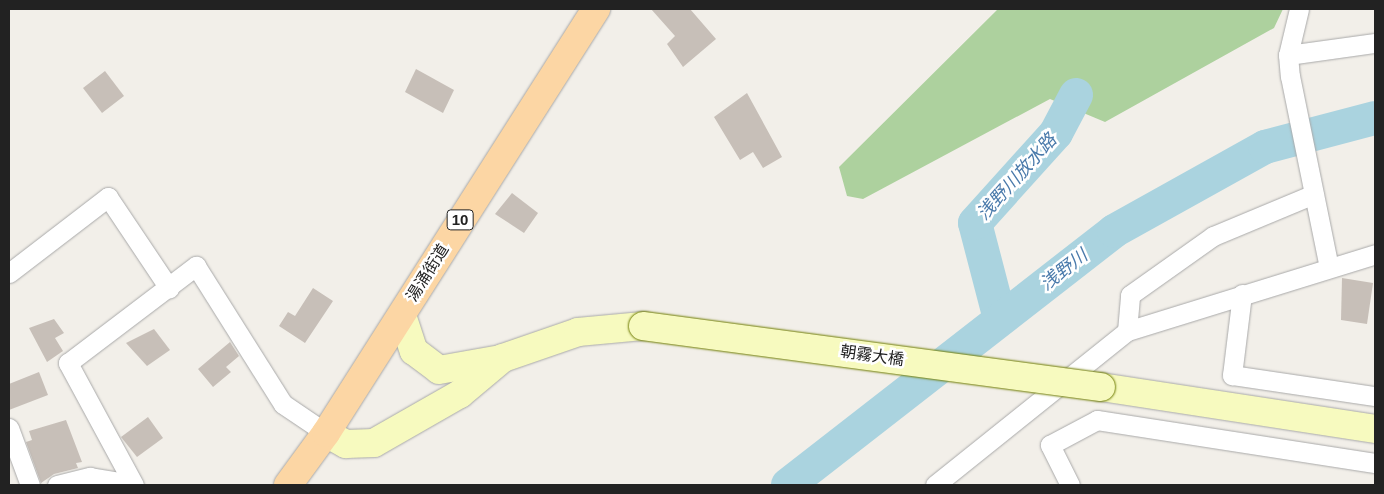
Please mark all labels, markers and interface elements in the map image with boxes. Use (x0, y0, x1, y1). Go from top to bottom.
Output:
water label: 浅野川放水路 (973, 130, 1061, 224)
road number: 10 (446, 208, 474, 232)
street label: 湯涌街道 (403, 241, 453, 305)
water label: 浅野川 (1036, 245, 1092, 295)
street label: 朝霧大橋 (839, 342, 905, 370)

